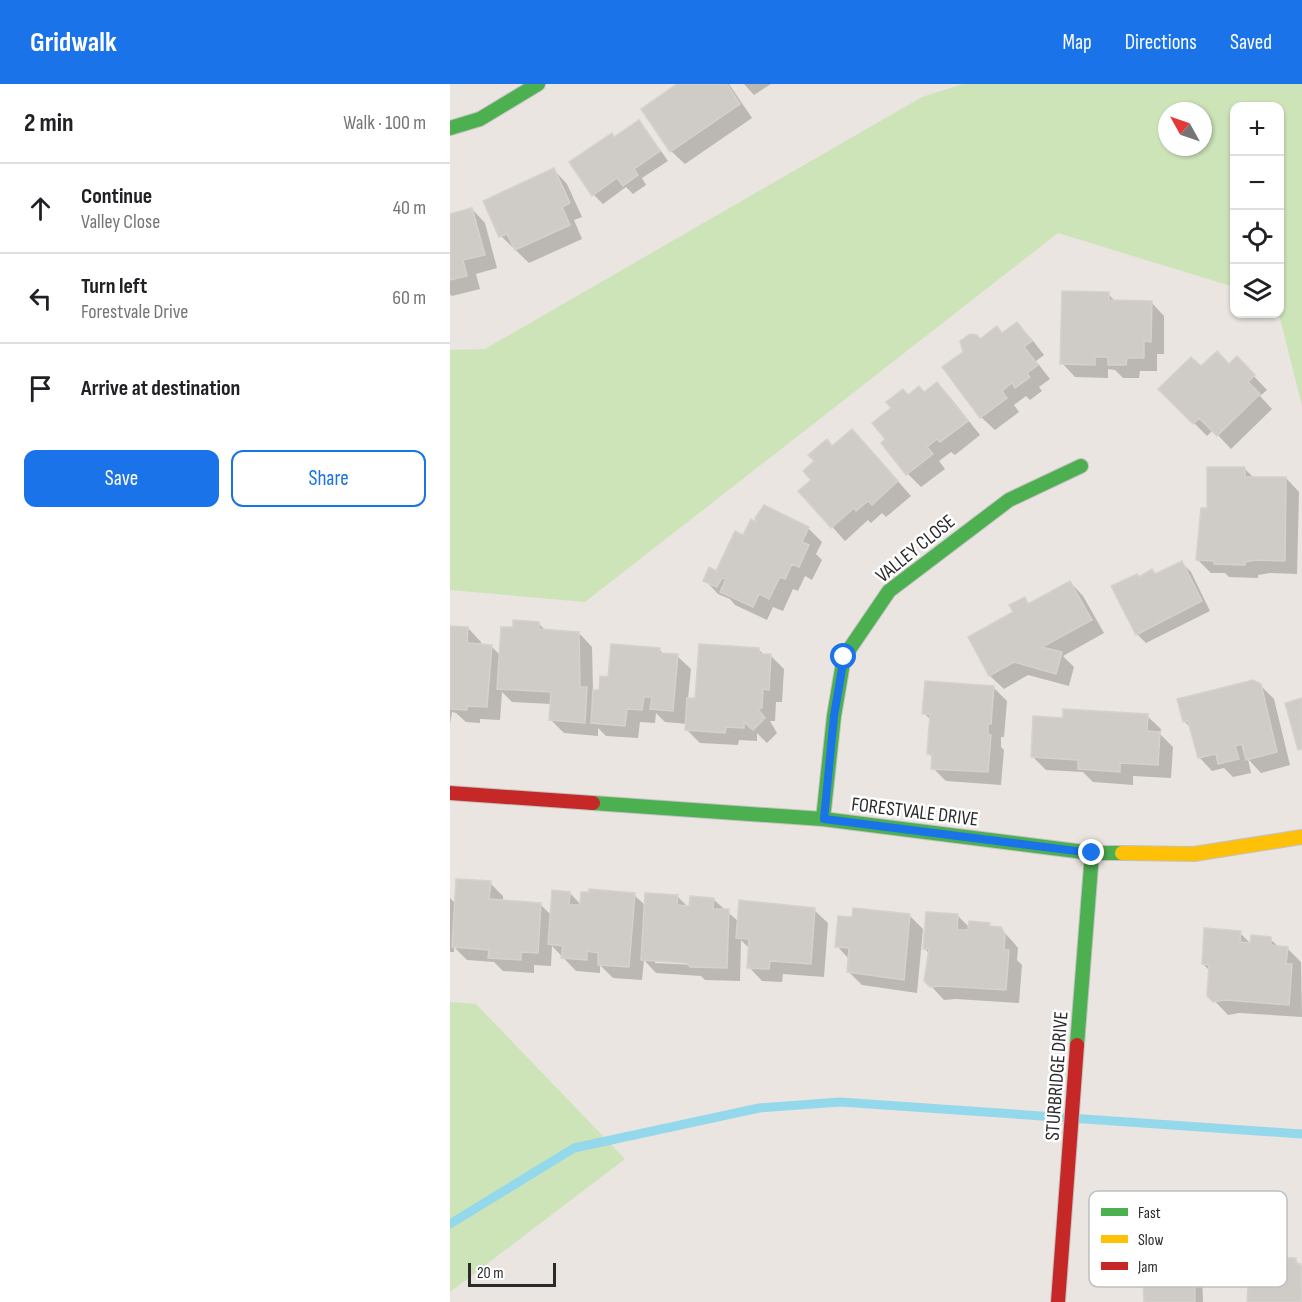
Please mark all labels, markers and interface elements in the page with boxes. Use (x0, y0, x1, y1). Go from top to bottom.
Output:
text: Gridwalk (30, 26, 117, 59)
text: Map (1062, 30, 1092, 55)
text: Directions (1125, 30, 1197, 55)
text: Saved (1230, 30, 1272, 55)
north arrow (1158, 102, 1212, 156)
map controls (1230, 102, 1284, 318)
button: + (1230, 102, 1284, 156)
text: 2 min (24, 108, 74, 139)
text: Walk · 100 m (343, 111, 426, 135)
button: − (1230, 156, 1284, 210)
text: Continue (81, 183, 152, 210)
icon: ahead (24, 192, 57, 225)
text: 40 m (393, 196, 426, 220)
text: Valley Close (81, 210, 160, 234)
button: locate (1230, 210, 1284, 264)
button: layers (1230, 264, 1284, 318)
text: Turn left (81, 273, 147, 300)
icon: left (24, 282, 57, 315)
text: 60 m (392, 286, 426, 310)
text: Forestvale Drive (81, 300, 188, 324)
icon: arrive (24, 372, 57, 405)
text: Arrive at destination (81, 375, 240, 402)
button: Save (24, 450, 219, 507)
button: Share (231, 450, 426, 507)
street label: VALLEY CLOSE (871, 510, 960, 588)
route start (830, 643, 856, 669)
street label: FORESTVALE DRIVE (850, 792, 980, 832)
route end (1078, 839, 1104, 865)
street label: STURBRIDGE DRIVE (1041, 1011, 1073, 1141)
legend (1089, 1191, 1287, 1287)
text: Fast (1138, 1204, 1161, 1223)
text: Slow (1138, 1231, 1163, 1250)
text: Jam (1137, 1258, 1158, 1277)
scale bar (468, 1260, 556, 1288)
text: 20 m (477, 1264, 504, 1283)

